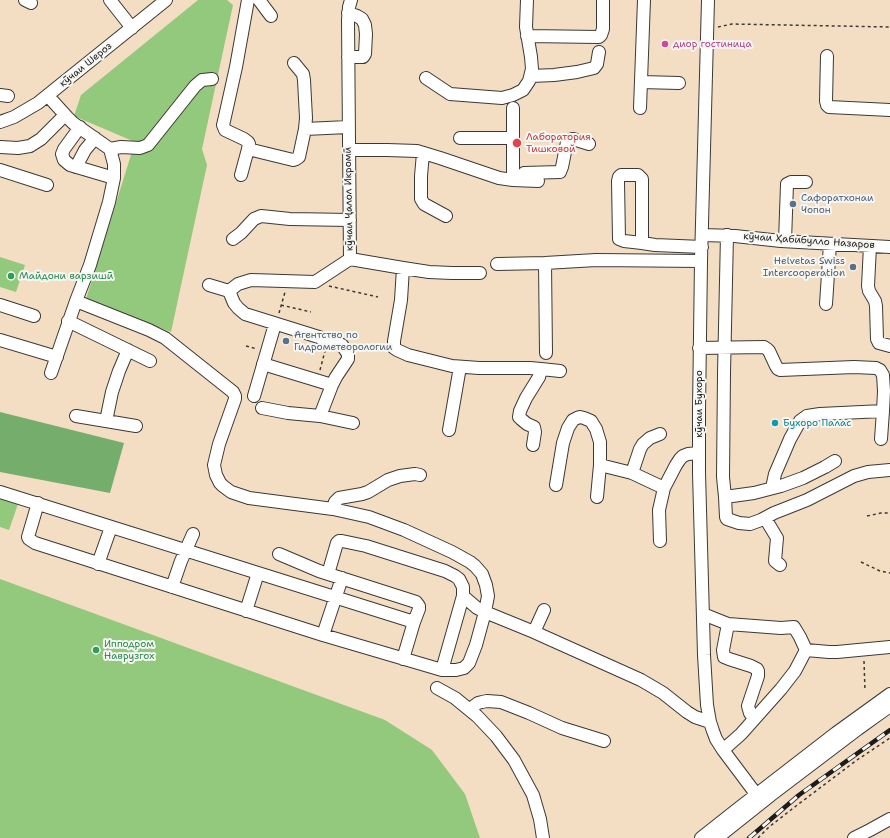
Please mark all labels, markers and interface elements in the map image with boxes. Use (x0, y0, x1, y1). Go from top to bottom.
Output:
place label: диор гостиница (673, 38, 752, 50)
marker: диор гостиница (660, 39, 670, 49)
street label: кӯчаи Шероз (57, 40, 115, 90)
place label: Лаборатория Тишковой (526, 131, 591, 154)
marker: Лаборатория Тишковой (511, 137, 523, 149)
street label: кӯчаи Ҷалол Икромӣ (342, 147, 356, 251)
place label: Сафоратхонаи Чопон (801, 192, 873, 216)
marker: Сафоратхонаи Чопон (788, 199, 798, 209)
street label: кӯчаи Ҳабибулло Назаров (743, 230, 875, 252)
place label: Helvetas Swiss Intercooperation (763, 255, 845, 278)
marker: Helvetas Swiss Intercooperation (848, 262, 858, 272)
place label: Майдони варзишӣ (19, 270, 113, 282)
marker: Майдони варзишӣ (6, 271, 16, 281)
place label: Агентство по Гидрометеорологии (294, 329, 392, 352)
marker: Агентство по Гидрометеорологии (281, 336, 291, 346)
street label: кӯчаи Бухоро (693, 370, 705, 438)
place label: Бухоро Палас (783, 417, 851, 429)
marker: Бухоро Палас (770, 418, 780, 428)
place label: Ипподром Наврузгох (104, 638, 154, 662)
marker: Ипподром Наврузгох (91, 645, 101, 655)

